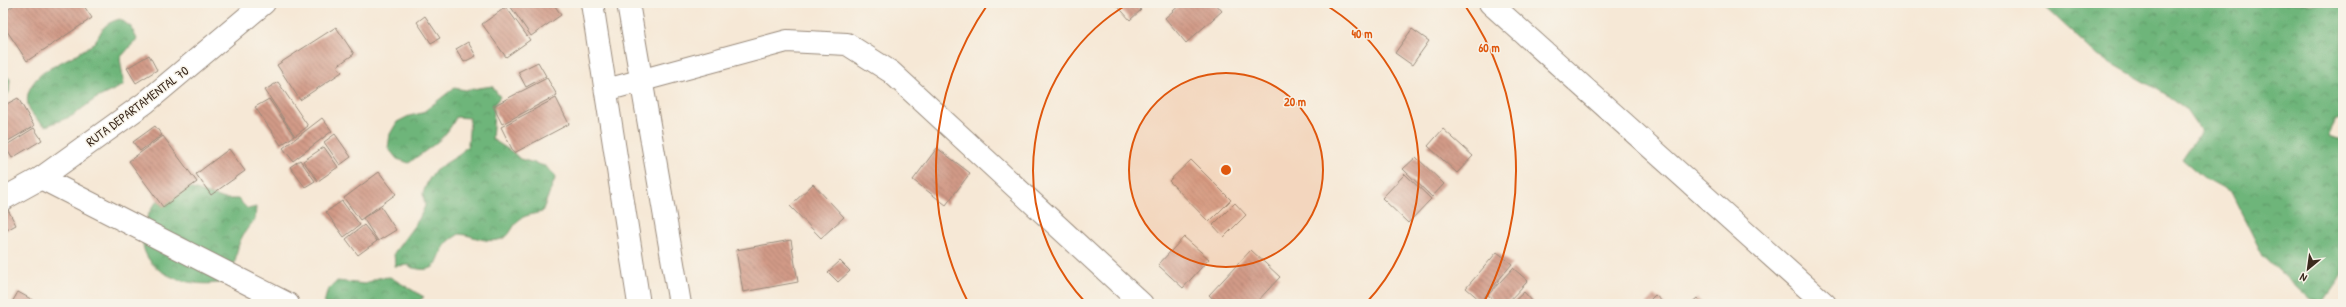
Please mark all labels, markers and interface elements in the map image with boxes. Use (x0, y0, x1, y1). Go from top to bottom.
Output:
text: 40 m (1352, 25, 1372, 42)
text: 60 m (1478, 39, 1500, 56)
street label: RUTA DEPARTAMENTAL 70 (82, 61, 192, 151)
text: 20 m (1284, 93, 1306, 110)
centre of rings (1219, 163, 1233, 177)
north arrow (2288, 249, 2328, 289)
text: N (2297, 270, 2309, 285)

